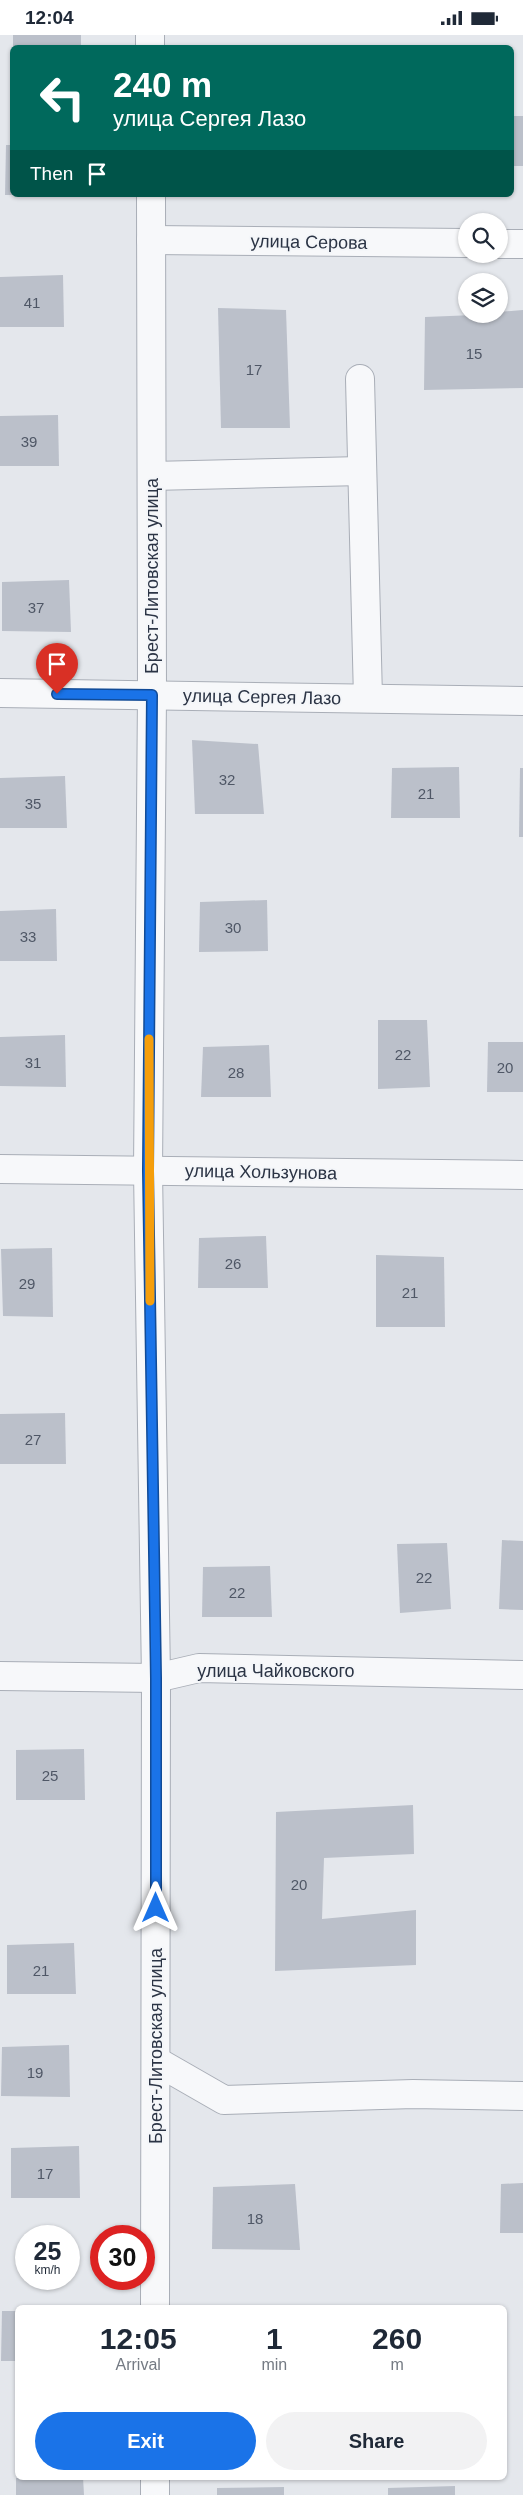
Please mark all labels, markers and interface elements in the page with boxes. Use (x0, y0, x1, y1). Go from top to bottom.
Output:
text: 12:04 (25, 7, 74, 28)
icon: left (30, 65, 95, 130)
text: 240 m (113, 65, 212, 104)
text: улица Сергея Лазо (113, 106, 306, 131)
icon: arrive (83, 160, 111, 188)
text: Then (30, 163, 73, 184)
map controls (458, 213, 508, 323)
button: search (458, 213, 508, 263)
street label: улица Серова (250, 231, 369, 253)
button: layers (458, 273, 508, 323)
house number: 41 (24, 294, 40, 311)
house number: 15 (466, 345, 482, 362)
house number: 17 (246, 361, 262, 378)
house number: 39 (21, 433, 37, 450)
street label: Брест-Литовская улица (142, 477, 162, 674)
house number: 37 (28, 599, 44, 616)
pin (36, 643, 78, 694)
icon: arrive (43, 650, 71, 678)
street label: улица Сергея Лазо (183, 686, 341, 708)
house number: 32 (219, 771, 235, 788)
house number: 21 (418, 785, 434, 802)
house number: 35 (25, 795, 41, 812)
house number: 30 (225, 919, 241, 936)
house number: 33 (20, 928, 36, 945)
house number: 22 (395, 1046, 411, 1063)
house number: 31 (25, 1054, 41, 1071)
house number: 20 (497, 1059, 513, 1076)
house number: 28 (228, 1064, 244, 1081)
street label: улица Хользунова (185, 1161, 338, 1183)
house number: 26 (225, 1255, 241, 1272)
house number: 29 (19, 1275, 35, 1292)
house number: 21 (402, 1284, 418, 1301)
house number: 27 (25, 1431, 41, 1448)
house number: 22 (416, 1569, 432, 1586)
house number: 22 (229, 1584, 245, 1601)
street label: улица Чайковского (197, 1661, 355, 1681)
house number: 25 (42, 1767, 58, 1784)
house number: 20 (291, 1876, 307, 1893)
position arrow (129, 1881, 181, 1933)
street label: Брест-Литовская улица (146, 1947, 166, 2144)
house number: 21 (33, 1962, 49, 1979)
house number: 19 (27, 2064, 43, 2081)
house number: 17 (37, 2165, 53, 2182)
house number: 18 (247, 2210, 263, 2227)
speed limit sign: 30 (90, 2225, 155, 2290)
text: 25 (34, 2237, 61, 2265)
text: km/h (34, 2263, 61, 2277)
text: 12:05 (100, 2322, 177, 2355)
text: 1 (266, 2322, 283, 2355)
text: 260 (372, 2322, 422, 2355)
text: Arrival (116, 2356, 161, 2373)
text: min (261, 2356, 287, 2373)
text: m (390, 2356, 404, 2373)
button: Exit (35, 2412, 256, 2470)
button: Share (266, 2412, 487, 2470)

